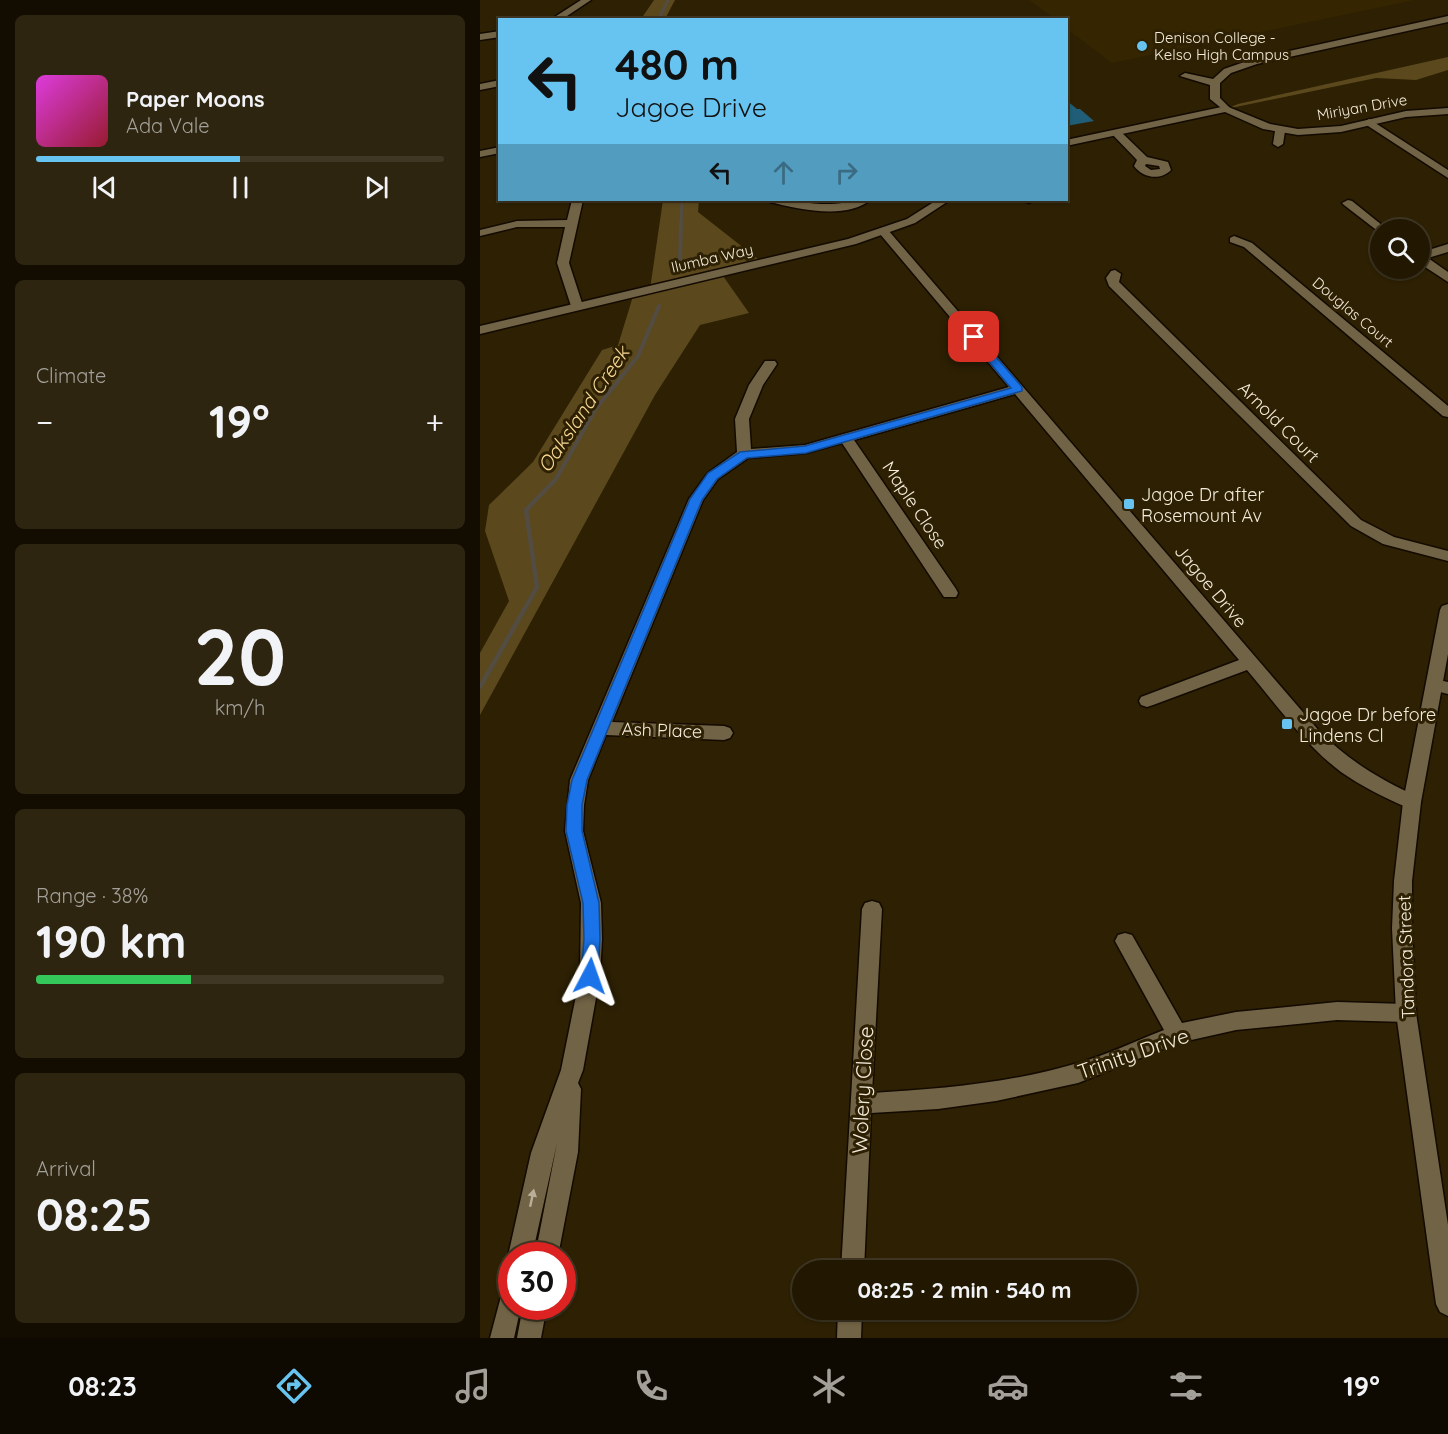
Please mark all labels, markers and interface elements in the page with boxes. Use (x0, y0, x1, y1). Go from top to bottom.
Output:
place label: Denison College - Kelso High Campus (1154, 28, 1289, 64)
text: 480 m (615, 38, 739, 91)
marker: Denison College - Kelso High Campus (1135, 39, 1149, 53)
icon: left (516, 42, 594, 120)
text: Paper Moons (126, 85, 265, 113)
text: Jagoe Drive (615, 90, 767, 124)
street label: Miriyan Drive (1315, 90, 1409, 124)
text: Ada Vale (126, 113, 210, 138)
icon: left (704, 156, 737, 189)
icon: ahead (767, 156, 800, 189)
icon: right (830, 156, 863, 189)
icon: previous (88, 171, 121, 204)
icon: pause (224, 171, 257, 204)
icon: next (360, 171, 393, 204)
map controls (1370, 219, 1430, 279)
button: search (1370, 219, 1430, 279)
street label: Ilumba Way (669, 239, 755, 277)
street label: Douglas Court (1309, 273, 1397, 351)
pin (948, 311, 999, 362)
icon: arrive (957, 320, 990, 353)
water label: Oaksland Creek (532, 339, 636, 477)
text: Climate (36, 363, 106, 388)
street label: Arnold Court (1234, 377, 1324, 467)
text: 19° (209, 393, 270, 449)
text: − (36, 401, 53, 442)
text: + (425, 401, 444, 442)
street label: Maple Close (877, 457, 953, 553)
place label: Jagoe Dr after Rosemount Av (1141, 483, 1264, 527)
marker: Jagoe Dr after Rosemount Av (1122, 497, 1136, 511)
street label: Jagoe Drive (1170, 540, 1252, 632)
text: 20 (194, 607, 286, 705)
text: km/h (215, 695, 265, 720)
place label: Jagoe Dr before Lindens Cl (1299, 703, 1436, 747)
street label: Ash Place (621, 717, 703, 743)
marker: Jagoe Dr before Lindens Cl (1280, 717, 1294, 731)
text: Range · 38% (36, 883, 148, 908)
street label: Tandora Street (1392, 895, 1420, 1019)
text: 190 km (36, 913, 186, 969)
position arrow (558, 944, 622, 1008)
street label: Trinity Drive (1074, 1022, 1192, 1084)
street label: Wolery Close (846, 1026, 878, 1154)
text: Arrival (36, 1156, 96, 1181)
text: 08:25 (36, 1186, 152, 1242)
one-way arrow (528, 1189, 538, 1208)
speed limit sign: 30 (498, 1242, 576, 1320)
text: 08:25 · 2 min · 540 m (858, 1276, 1072, 1304)
icon: directions (273, 1365, 315, 1407)
icon: music (452, 1365, 494, 1407)
icon: phone (630, 1365, 672, 1407)
icon: climate (808, 1365, 850, 1407)
icon: car (987, 1365, 1029, 1407)
icon: filters (1165, 1365, 1207, 1407)
text: 08:23 (68, 1369, 137, 1403)
text: 19° (1343, 1369, 1380, 1403)

